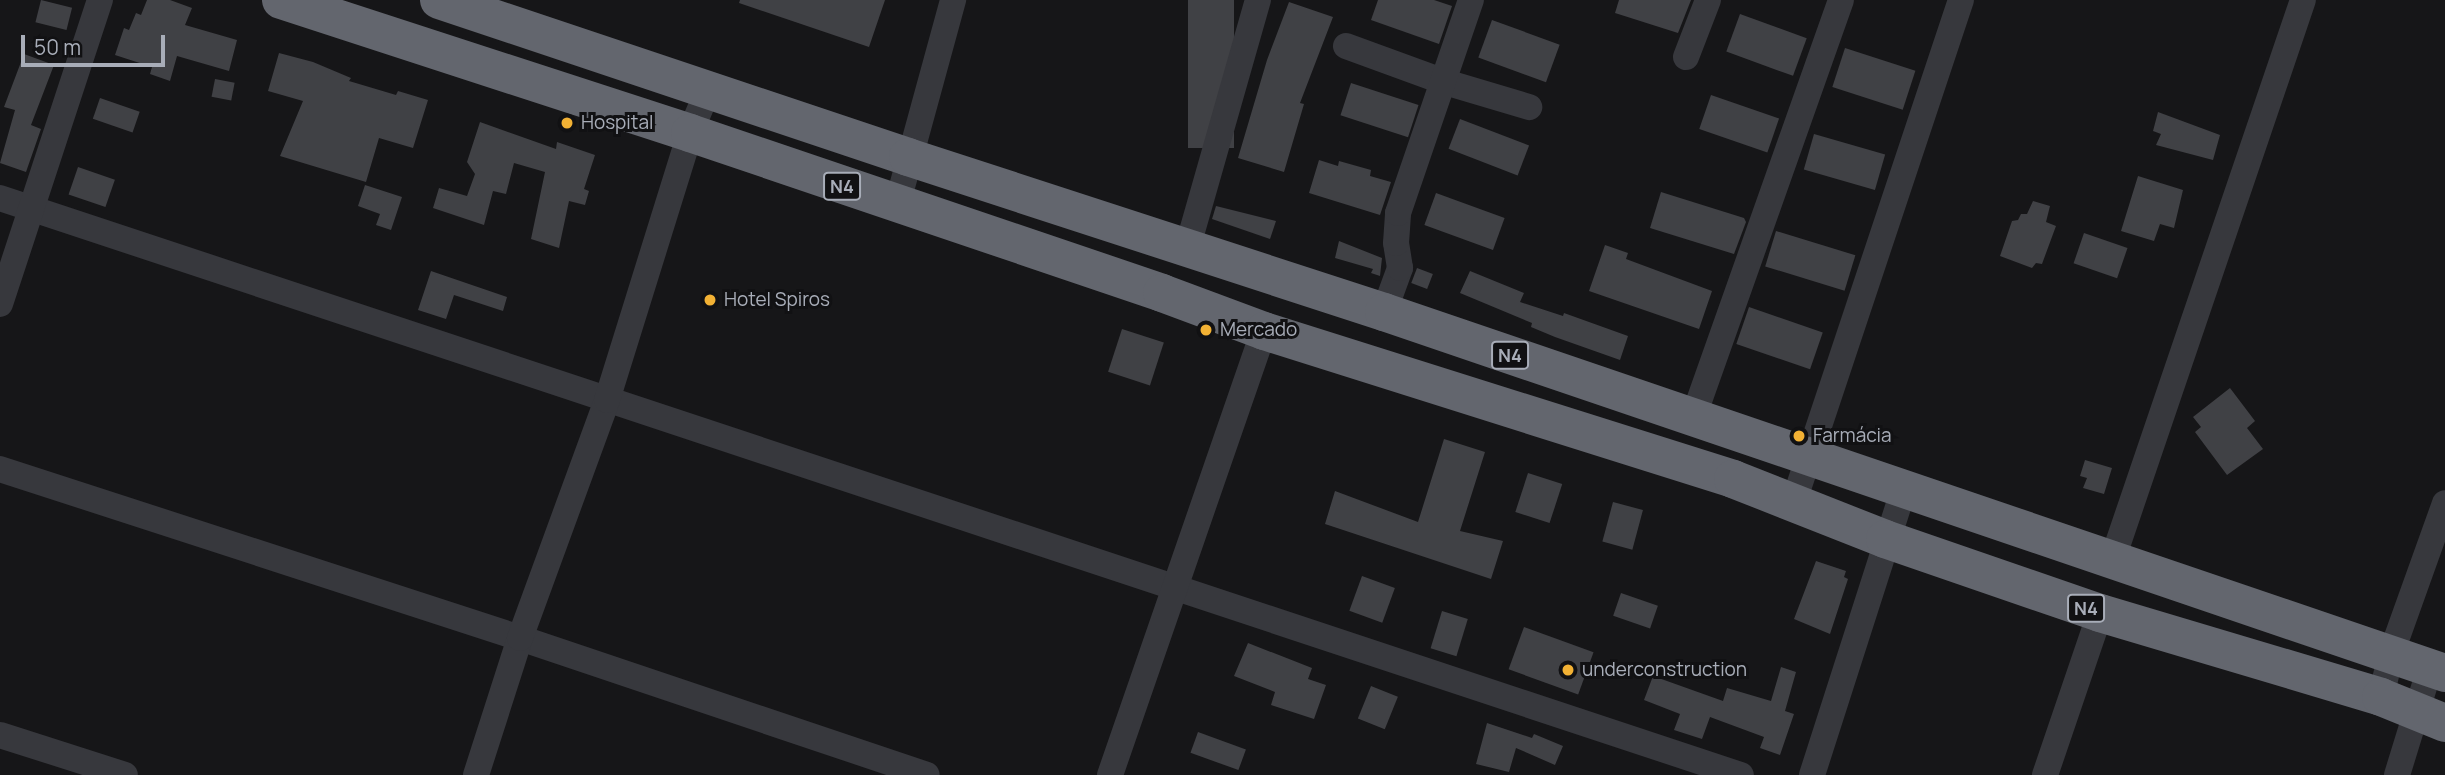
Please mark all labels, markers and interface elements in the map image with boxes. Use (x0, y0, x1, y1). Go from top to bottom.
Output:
scale bar (24, 21, 168, 65)
text: 50 m (34, 33, 81, 61)
place label: Hospital (581, 112, 653, 134)
marker: Hospital (559, 115, 575, 131)
road number: N4 (823, 172, 861, 201)
place label: Hotel Spiros (724, 289, 830, 311)
marker: Hotel Spiros (702, 292, 718, 308)
place label: Mercado (1220, 319, 1297, 341)
marker: Mercado (1198, 322, 1214, 338)
road number: N4 (1491, 340, 1529, 370)
place label: Farmácia (1813, 425, 1891, 447)
marker: Farmácia (1791, 428, 1807, 444)
road number: N4 (2067, 594, 2105, 622)
place label: underconstruction (1582, 659, 1747, 681)
marker: underconstruction (1560, 662, 1576, 678)

